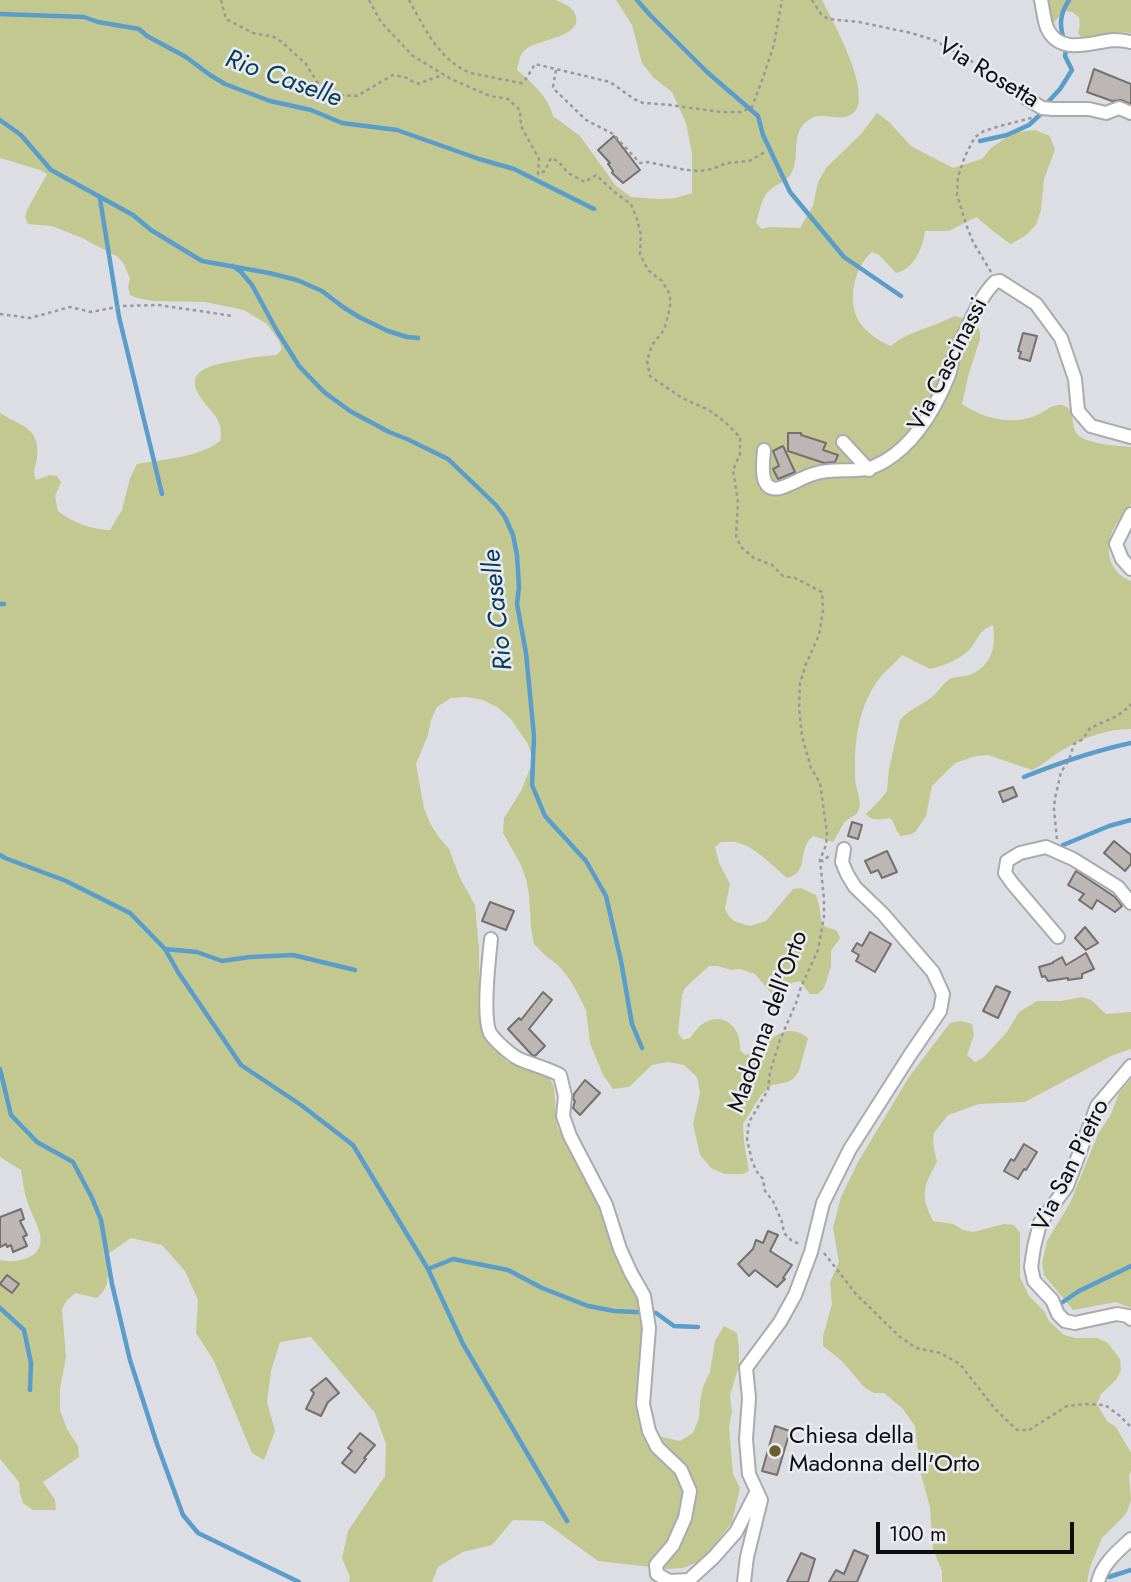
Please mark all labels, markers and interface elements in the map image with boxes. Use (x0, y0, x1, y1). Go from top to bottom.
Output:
street label: Via Rosetta (932, 33, 1044, 115)
water label: Rio Caselle (220, 45, 346, 115)
street label: Via Cascinassi (903, 293, 995, 437)
water label: Rio Caselle (477, 548, 521, 672)
street label: Madonna dell'Orto (723, 927, 815, 1117)
street label: Via San Pietro (1028, 1095, 1116, 1237)
place label: Chiesa della Madonna dell'Orto (789, 1423, 980, 1479)
marker: Chiesa della Madonna dell'Orto (767, 1443, 783, 1459)
scale bar (879, 1508, 1077, 1552)
text: 100 m (889, 1519, 946, 1549)

